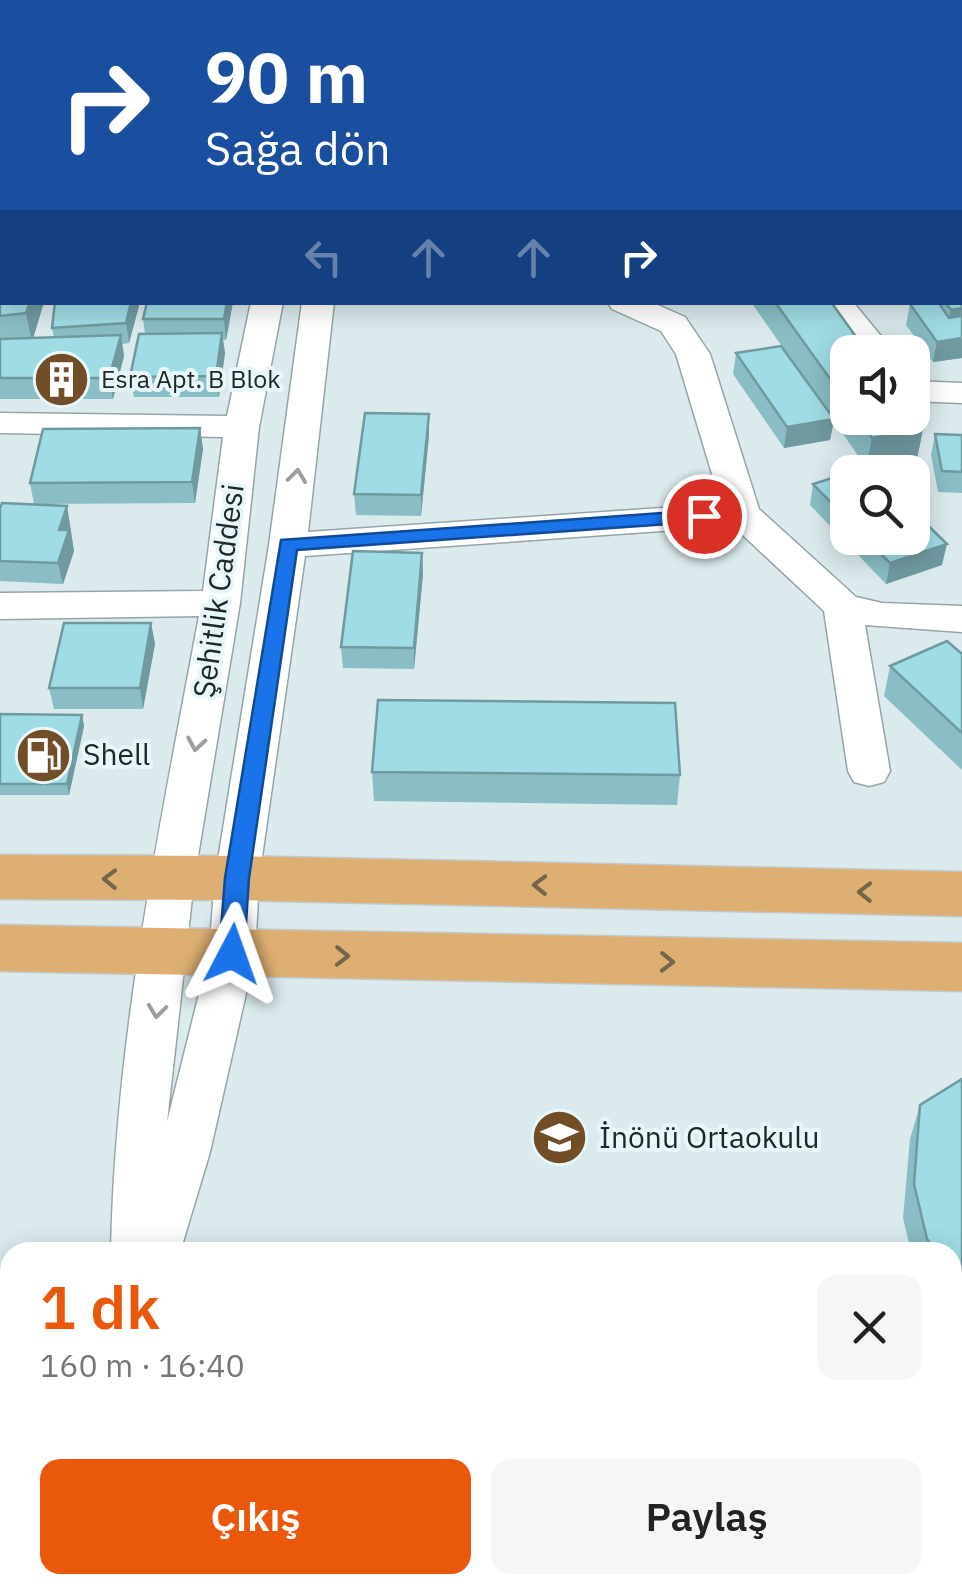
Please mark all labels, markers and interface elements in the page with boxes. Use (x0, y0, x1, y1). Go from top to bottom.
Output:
text: 90 m (205, 31, 368, 122)
icon: right (40, 40, 170, 170)
text: Sağa dön (205, 119, 390, 177)
icon: left (296, 230, 351, 285)
icon: ahead (401, 230, 456, 285)
icon: ahead (506, 230, 561, 285)
icon: right (611, 230, 666, 285)
map controls (830, 335, 930, 555)
button: sound (830, 335, 930, 435)
building icon: Esra Apt. B Blok (32, 349, 92, 409)
place label: Esra Apt. B Blok (101, 362, 280, 395)
button: search (830, 455, 930, 555)
one-way arrow (286, 468, 307, 484)
pin (662, 474, 747, 559)
street label: Şehitlik Caddesi (183, 481, 252, 700)
icon: arrive (677, 489, 732, 544)
fuel station icon: Shell (14, 725, 74, 785)
place label: Shell (83, 734, 150, 773)
one-way arrow (186, 736, 207, 752)
one-way arrow (101, 868, 116, 890)
one-way arrow (531, 874, 546, 896)
one-way arrow (856, 881, 872, 903)
position arrow (180, 902, 284, 1006)
one-way arrow (336, 945, 351, 967)
one-way arrow (660, 951, 676, 973)
one-way arrow (147, 1003, 168, 1020)
school or university icon: İnönü Ortaokulu (530, 1108, 590, 1168)
place label: İnönü Ortaokulu (599, 1117, 819, 1156)
text: 1 dk (40, 1267, 160, 1346)
button: close (817, 1275, 922, 1380)
text: 160 m · 16:40 (40, 1344, 245, 1386)
button: Çıkış (40, 1459, 471, 1574)
button: Paylaş (491, 1459, 922, 1574)

